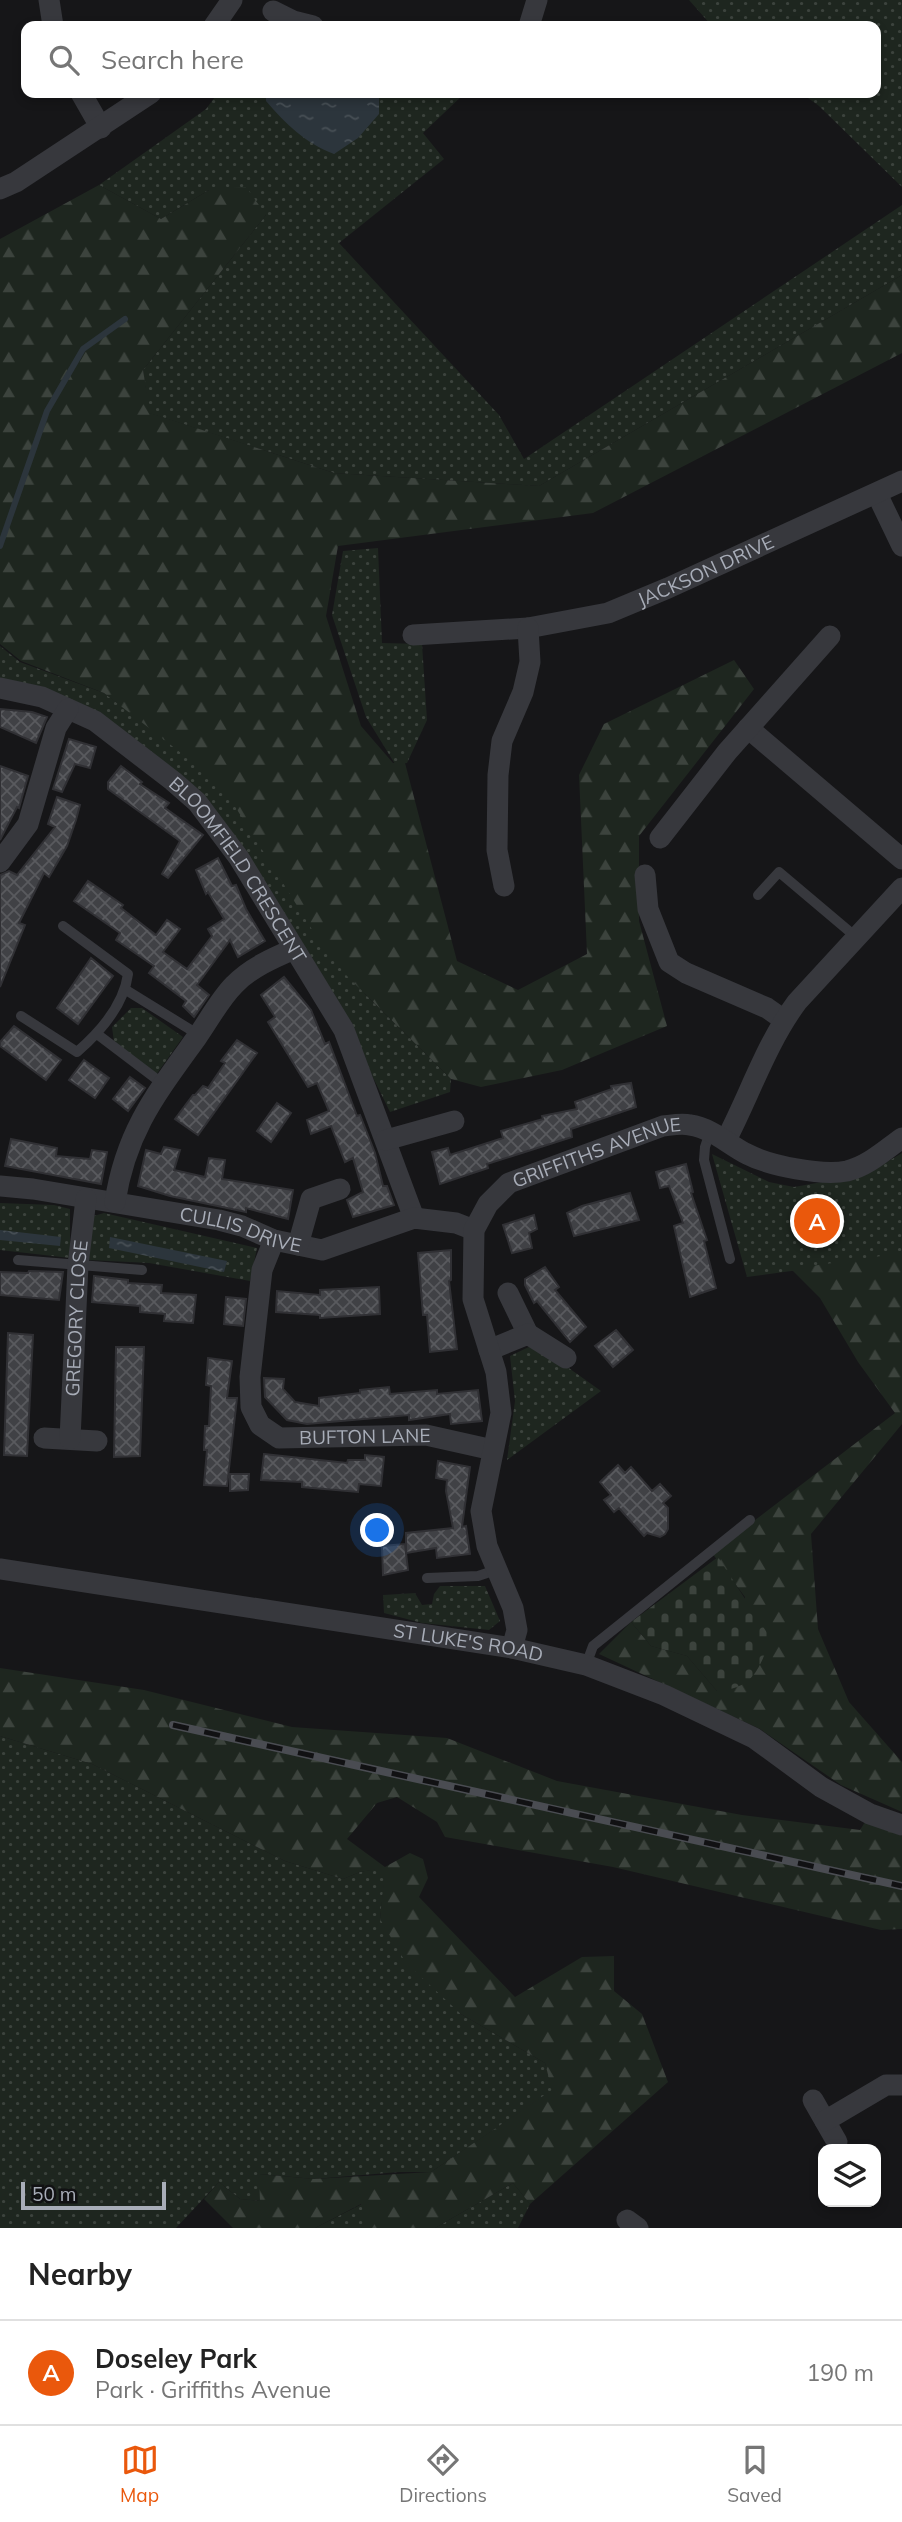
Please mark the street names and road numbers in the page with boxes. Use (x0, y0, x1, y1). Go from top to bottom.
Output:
street label: JACKSON DRIVE (634, 529, 777, 611)
street label: BLOOMFIELD CRESCENT (164, 771, 312, 967)
street label: GRIFFITHS AVENUE (509, 1112, 682, 1193)
street label: CULLIS DRIVE (178, 1202, 303, 1257)
street label: GREGORY CLOSE (60, 1239, 93, 1397)
street label: BUFTON LANE (299, 1423, 431, 1450)
street label: ST LUKE'S ROAD (392, 1618, 546, 1667)

